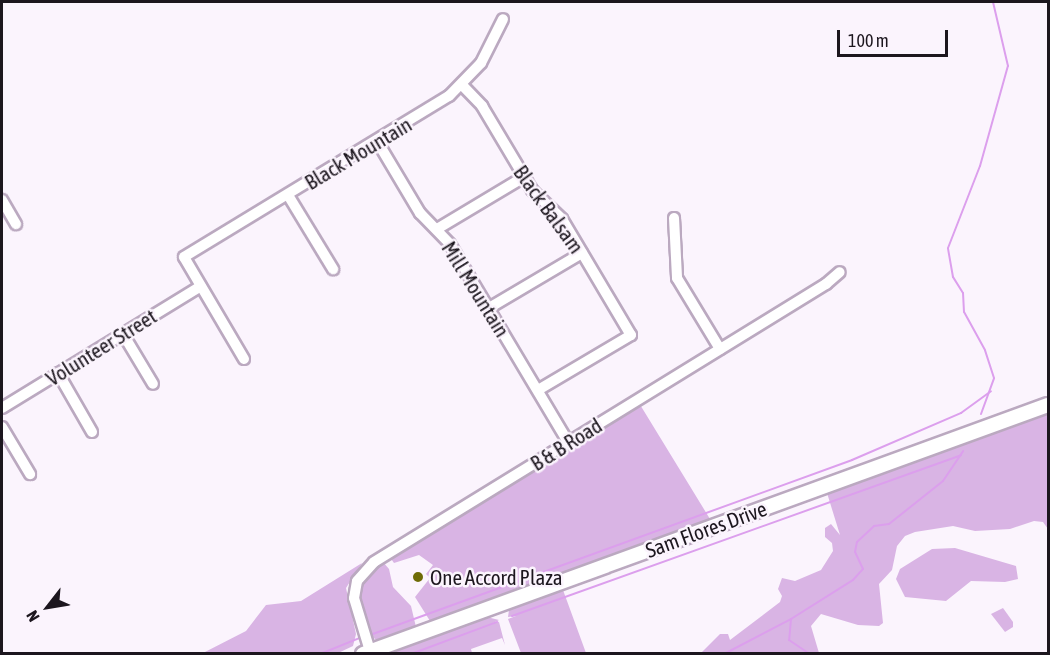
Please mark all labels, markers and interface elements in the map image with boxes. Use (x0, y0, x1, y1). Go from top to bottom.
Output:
scale bar (840, 18, 951, 56)
text: 100 m (848, 30, 889, 51)
street label: Black Mountain (300, 111, 416, 195)
street label: Black Balsam (509, 160, 589, 258)
street label: Mill Mountain (437, 237, 515, 341)
street label: Volunteer Street (41, 303, 161, 391)
street label: B & B Road (526, 412, 606, 476)
street label: Sam Flores Drive (642, 495, 770, 563)
place label: One Accord Plaza (430, 564, 563, 590)
marker: One Accord Plaza (411, 570, 425, 584)
north arrow (18, 577, 78, 637)
text: N (22, 608, 43, 625)

